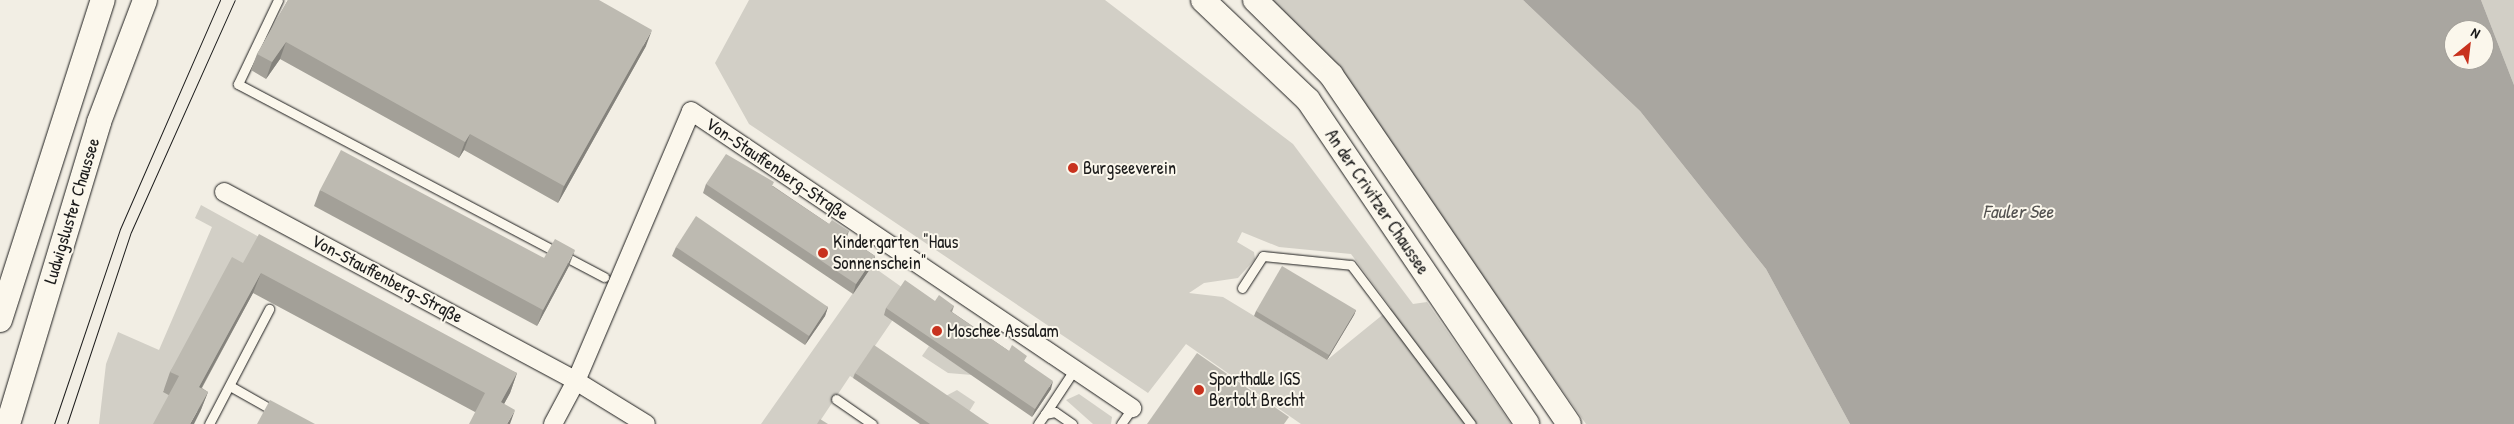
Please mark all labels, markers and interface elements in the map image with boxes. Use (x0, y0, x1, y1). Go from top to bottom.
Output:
north arrow (2444, 20, 2494, 70)
text: N (2468, 22, 2484, 42)
street label: Von-Stauffenberg-Straße (701, 113, 853, 225)
street label: An der Crivitzer Chaussee (1320, 125, 1434, 279)
street label: Ludwigsluster Chaussee (40, 135, 104, 287)
place label: Burgseeverein (1083, 157, 1176, 179)
marker: Burgseeverein (1067, 162, 1079, 174)
water label: Fauler See (1983, 201, 2053, 223)
street label: Von-Stauffenberg-Straße (308, 230, 466, 328)
place label: Kindergarten "Haus Sonnenschein" (833, 232, 958, 274)
marker: Kindergarten "Haus Sonnenschein" (817, 247, 829, 259)
place label: Moschee Assalam (947, 320, 1059, 342)
marker: Moschee Assalam (931, 325, 943, 337)
place label: Sporthalle IGS Bertolt Brecht (1209, 369, 1305, 412)
marker: Sporthalle IGS Bertolt Brecht (1193, 384, 1205, 396)

